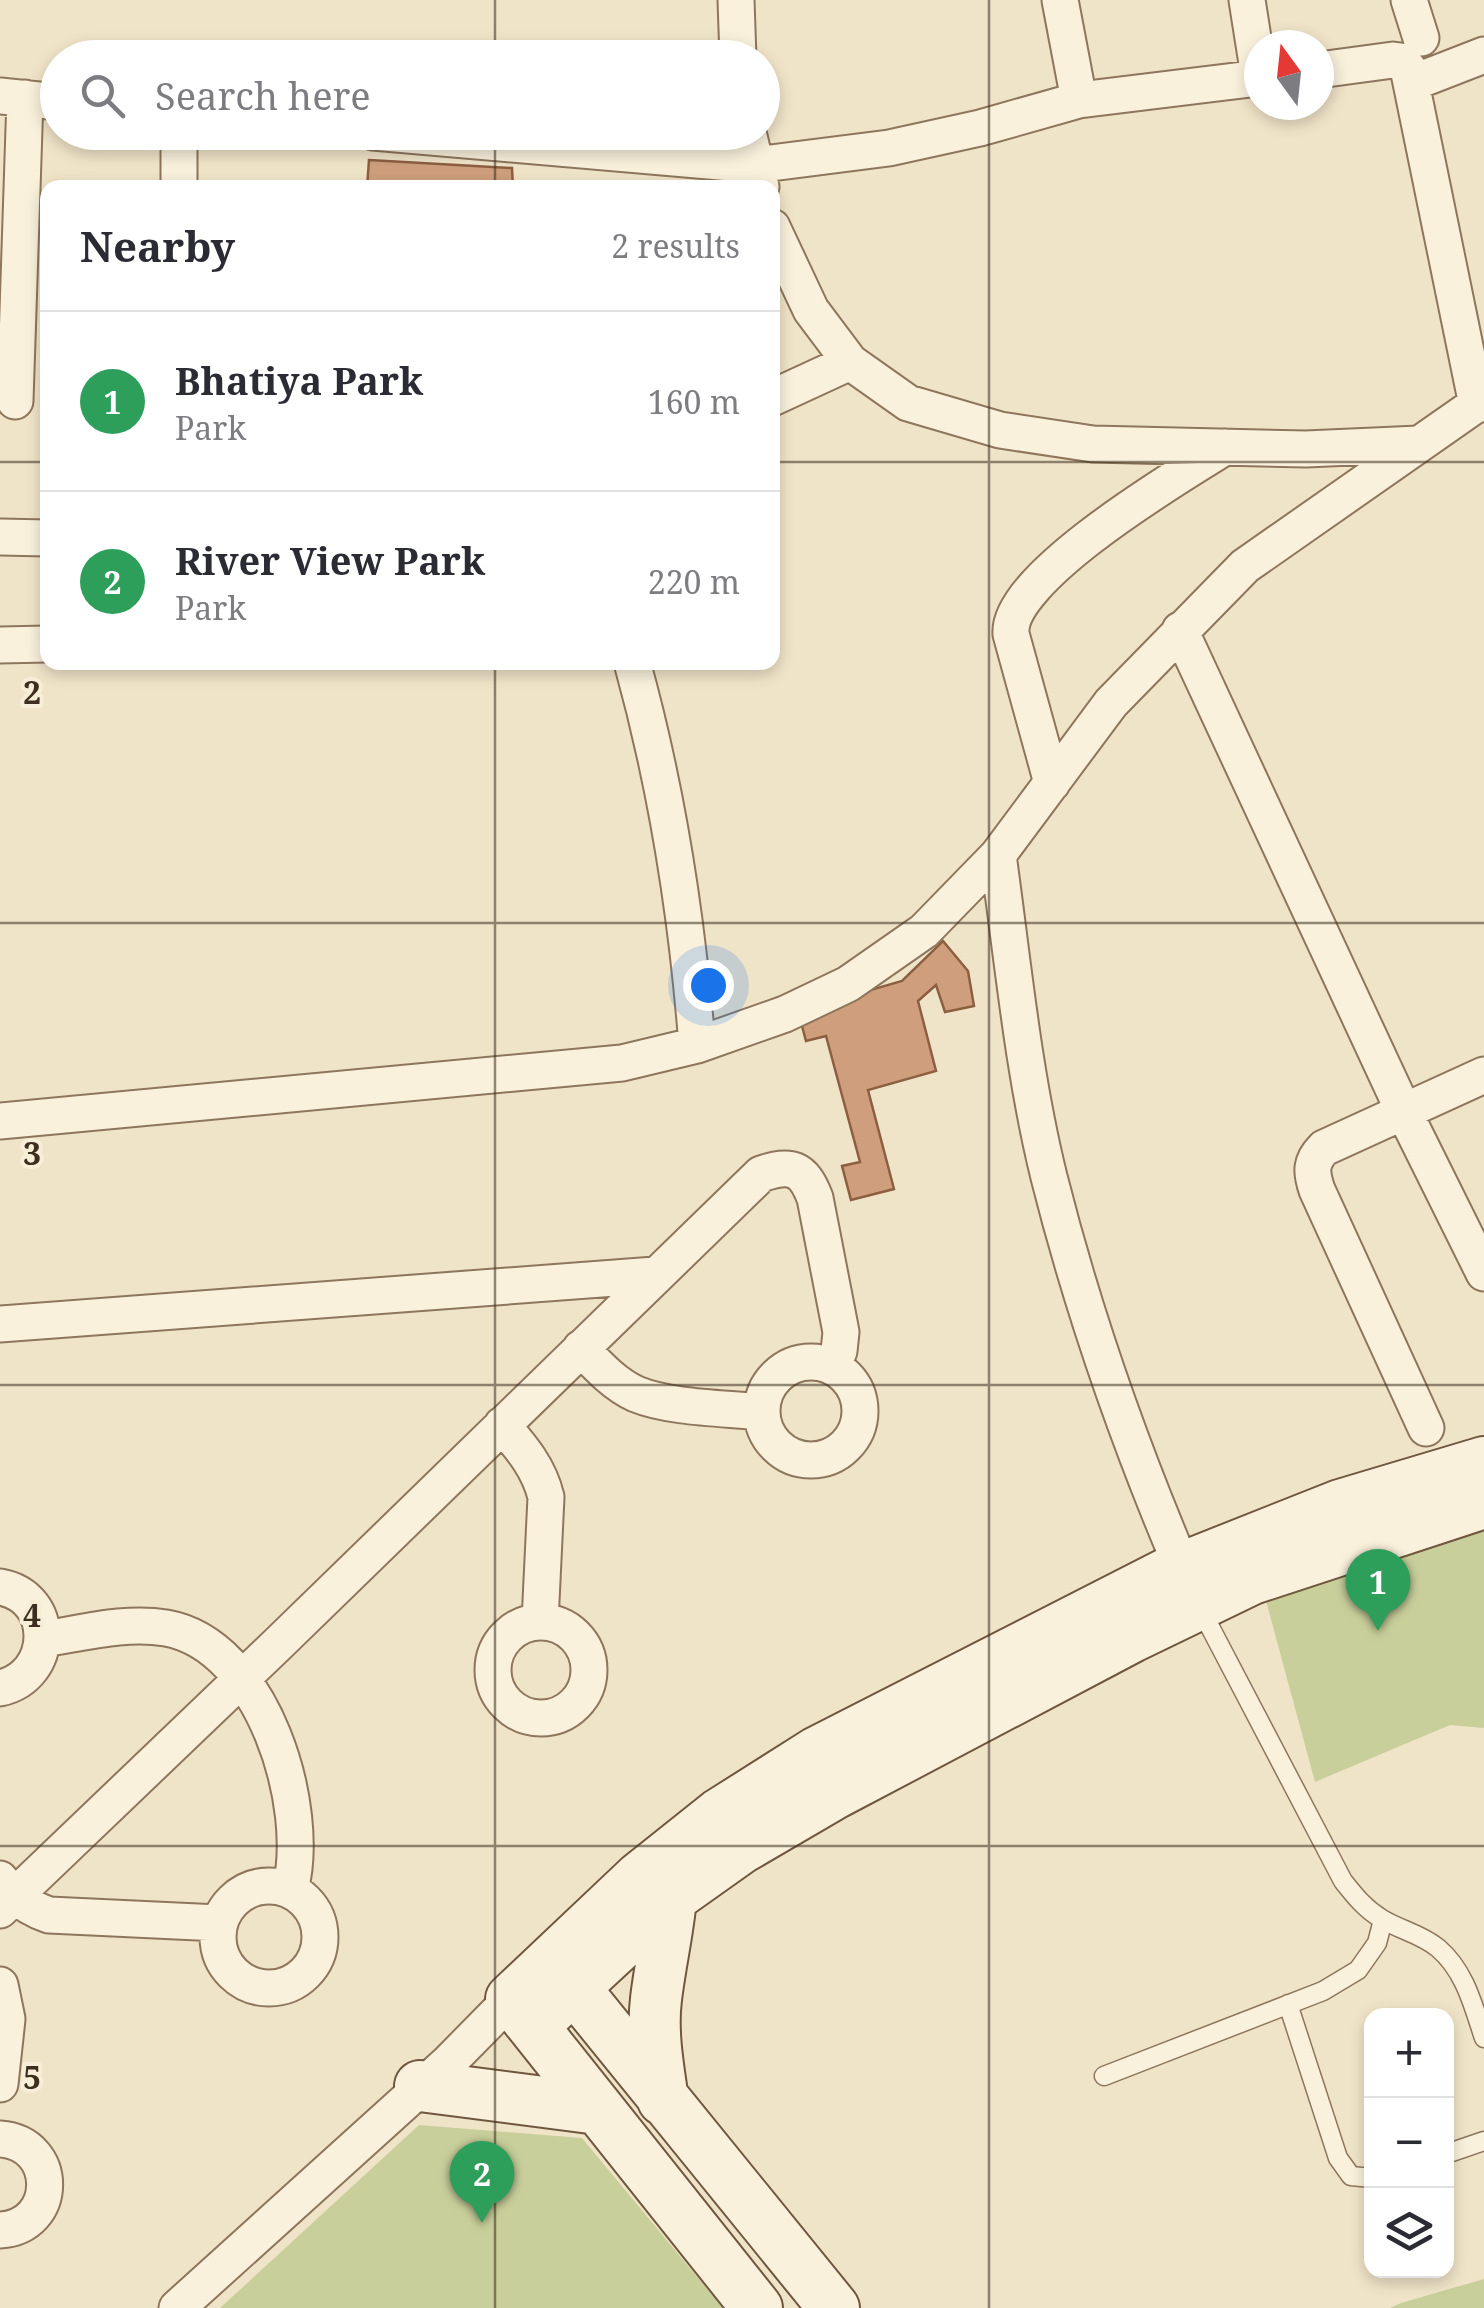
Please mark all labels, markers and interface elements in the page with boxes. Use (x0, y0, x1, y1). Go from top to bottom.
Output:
north arrow (1244, 30, 1334, 120)
search box (40, 40, 780, 150)
icon: search (75, 68, 130, 123)
text: Search here (155, 69, 371, 121)
text: Nearby (80, 217, 235, 274)
text: 2 results (611, 224, 740, 267)
text: Bhatiya Park (175, 354, 423, 406)
text: 1 (103, 380, 122, 423)
text: 160 m (648, 380, 740, 423)
text: Park (175, 406, 246, 449)
text: River View Park (175, 534, 485, 586)
text: 2 (103, 560, 122, 603)
text: 220 m (648, 560, 740, 603)
text: Park (175, 586, 246, 629)
text: 2 (23, 670, 41, 713)
your location (683, 960, 734, 1011)
text: 3 (23, 1131, 41, 1174)
pin: 1 (1346, 1548, 1410, 1631)
text: 4 (23, 1593, 41, 1636)
map controls (1364, 2008, 1454, 2278)
button: + (1364, 2008, 1454, 2098)
text: 5 (23, 2055, 41, 2098)
button: − (1364, 2098, 1454, 2188)
pin: 2 (450, 2140, 514, 2223)
button: layers (1364, 2188, 1454, 2278)

